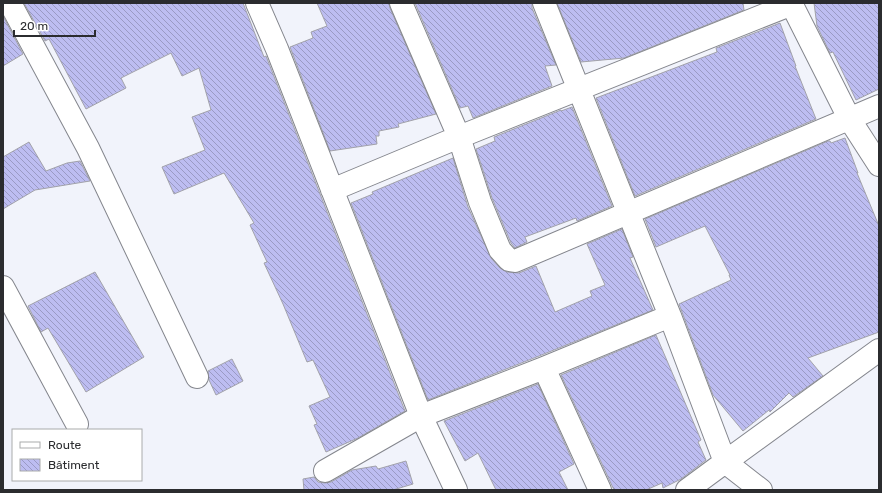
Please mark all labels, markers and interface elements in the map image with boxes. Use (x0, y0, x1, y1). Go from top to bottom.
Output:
scale bar (14, 12, 95, 38)
text: 20 m (20, 19, 48, 33)
legend (12, 429, 142, 481)
text: Route (48, 438, 82, 452)
text: Bâtiment (48, 458, 100, 472)

